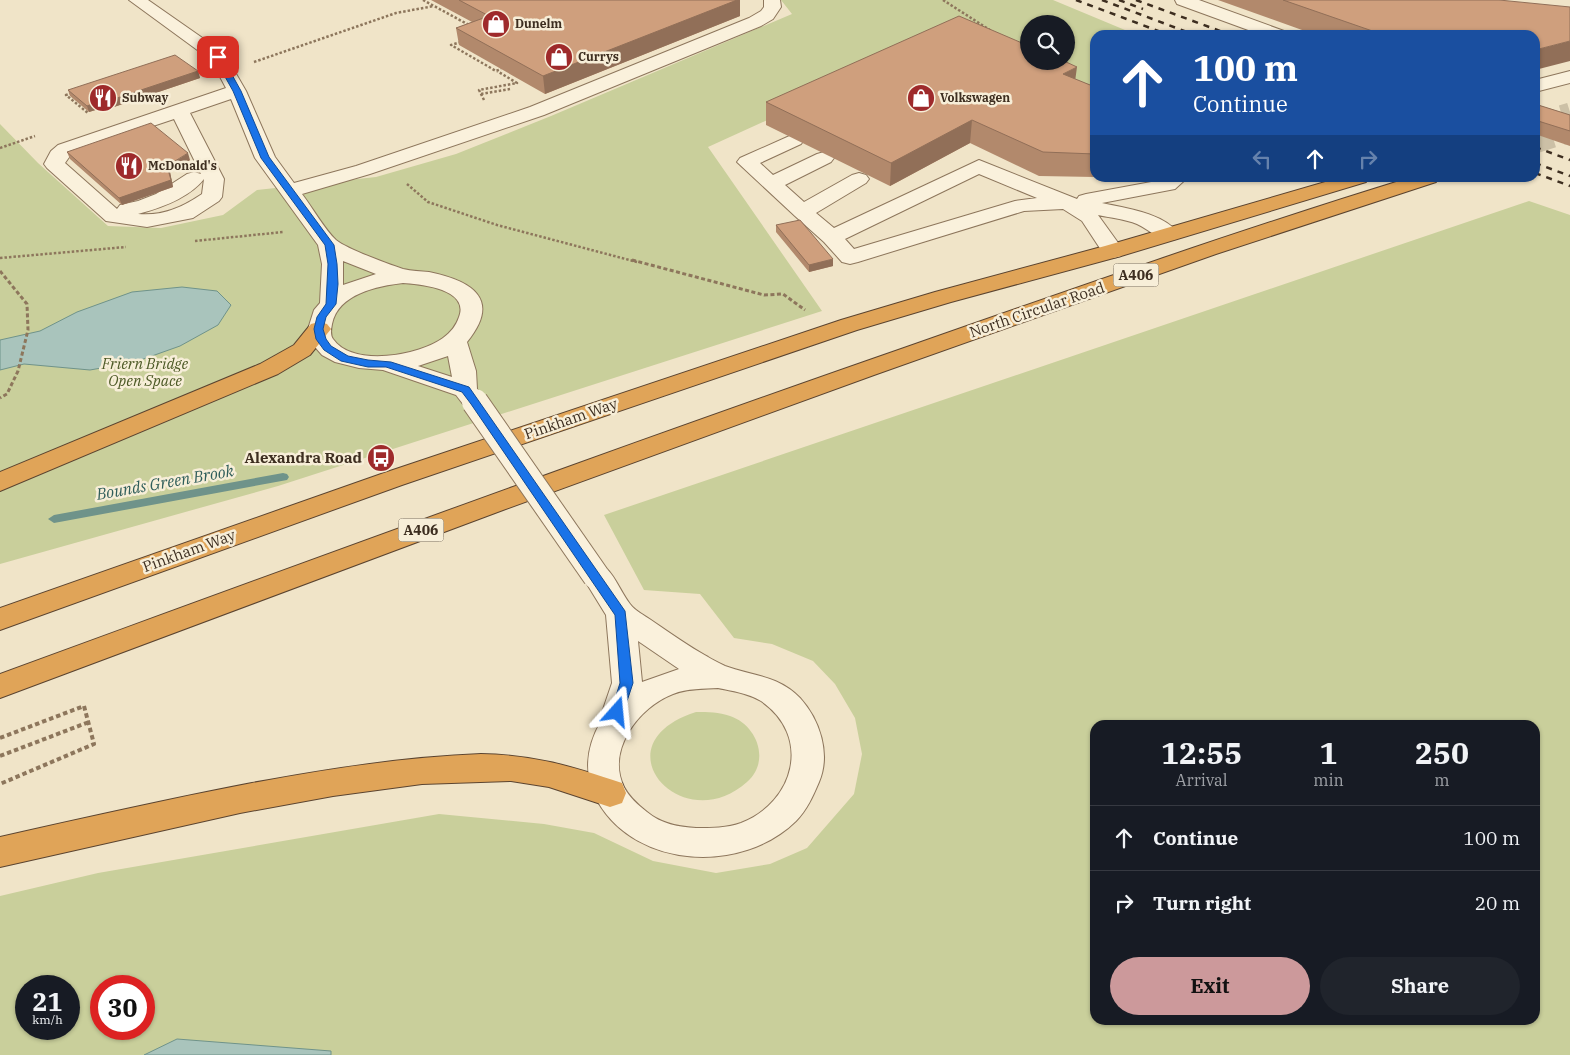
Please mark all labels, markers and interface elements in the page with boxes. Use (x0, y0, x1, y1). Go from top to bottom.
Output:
shop icon: Dunelm (481, 9, 511, 39)
map controls (1020, 15, 1075, 70)
button: search (1020, 15, 1075, 70)
place label: Dunelm (515, 16, 562, 31)
pin (197, 36, 239, 78)
shop icon: Currys (544, 42, 574, 72)
icon: arrive (204, 43, 232, 71)
text: 100 m (1193, 45, 1298, 91)
place label: Currys (578, 49, 619, 64)
icon: ahead (1110, 50, 1175, 115)
restaurant icon: Subway (88, 83, 118, 113)
shop icon: Volkswagen (906, 83, 936, 113)
text: Continue (1193, 89, 1288, 118)
place label: Subway (122, 90, 169, 105)
place label: Volkswagen (940, 90, 1010, 105)
icon: left (1248, 145, 1276, 173)
icon: ahead (1301, 145, 1329, 173)
icon: right (1354, 145, 1382, 173)
restaurant icon: McDonald's (114, 151, 144, 181)
place label: McDonald's (148, 158, 217, 173)
road number: A406 (1114, 264, 1158, 286)
street label: North Circular Road (967, 277, 1107, 342)
park label: Friern Bridge Open Space (101, 354, 188, 390)
street label: Pinkham Way (522, 394, 620, 443)
bus stop icon: Alexandra Road (366, 443, 396, 473)
place label: Alexandra Road (245, 448, 363, 467)
water label: Bounds Green Brook (94, 460, 236, 504)
road number: A406 (398, 518, 444, 542)
street label: Pinkham Way (140, 525, 238, 576)
position arrow (590, 685, 642, 737)
text: 12:55 (1161, 733, 1242, 772)
text: 1 (1320, 733, 1338, 772)
text: 250 (1415, 733, 1469, 772)
text: Arrival (1176, 770, 1228, 790)
text: min (1313, 770, 1344, 790)
text: m (1434, 770, 1450, 790)
icon: ahead (1110, 824, 1138, 852)
text: Continue (1153, 826, 1238, 850)
text: 100 m (1463, 826, 1520, 850)
icon: right (1110, 889, 1138, 917)
text: Turn right (1153, 891, 1251, 915)
text: 20 m (1475, 891, 1520, 915)
button: Exit (1110, 957, 1310, 1015)
button: Share (1320, 957, 1520, 1015)
speed limit sign: 30 (90, 975, 155, 1040)
text: 21 (32, 985, 63, 1018)
text: km/h (32, 1012, 63, 1027)

